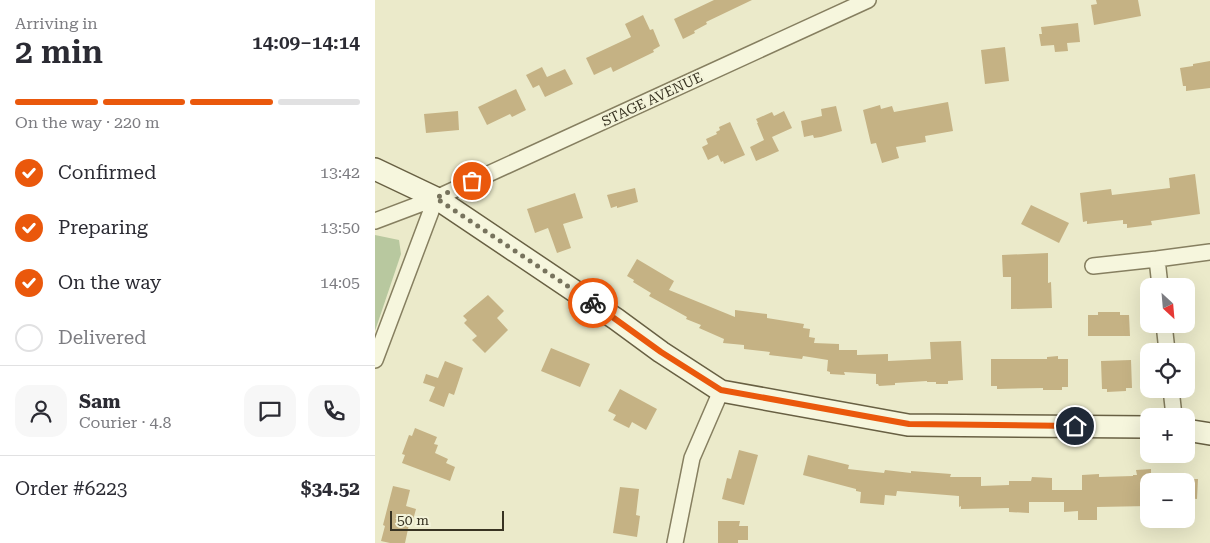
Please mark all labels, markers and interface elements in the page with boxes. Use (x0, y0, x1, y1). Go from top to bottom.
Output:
text: Arriving in (15, 14, 98, 33)
text: 14:09–14:14 (252, 31, 360, 54)
text: 2 min (15, 33, 103, 71)
street label: STAGE AVENUE (599, 69, 705, 129)
text: On the way · 220 m (15, 113, 160, 132)
icon: check (15, 159, 43, 187)
pin (451, 160, 493, 202)
text: Confirmed (58, 161, 156, 184)
text: 13:42 (320, 163, 360, 182)
icon: bag (458, 167, 486, 195)
icon: check (15, 214, 43, 242)
text: Preparing (58, 216, 148, 239)
text: 13:50 (320, 218, 360, 237)
icon: check (15, 269, 43, 297)
text: On the way (58, 271, 161, 294)
text: 14:05 (320, 273, 360, 292)
courier (568, 278, 618, 328)
north arrow (1140, 278, 1195, 332)
map controls (1140, 278, 1195, 528)
icon: bike (579, 289, 607, 317)
text: Delivered (58, 326, 146, 349)
button: locate (1140, 343, 1195, 398)
button: person (15, 385, 67, 437)
button: chat (244, 385, 296, 437)
button: phone (308, 385, 360, 437)
text: Sam (79, 390, 121, 413)
pin (1054, 405, 1096, 447)
button: + (1140, 408, 1195, 463)
icon: home (1061, 412, 1089, 440)
text: Courier · 4.8 (79, 413, 172, 432)
button: − (1140, 473, 1195, 528)
text: Order #6223 (15, 477, 127, 500)
text: $34.52 (301, 477, 360, 500)
scale bar (390, 508, 504, 531)
text: 50 m (397, 512, 429, 528)

